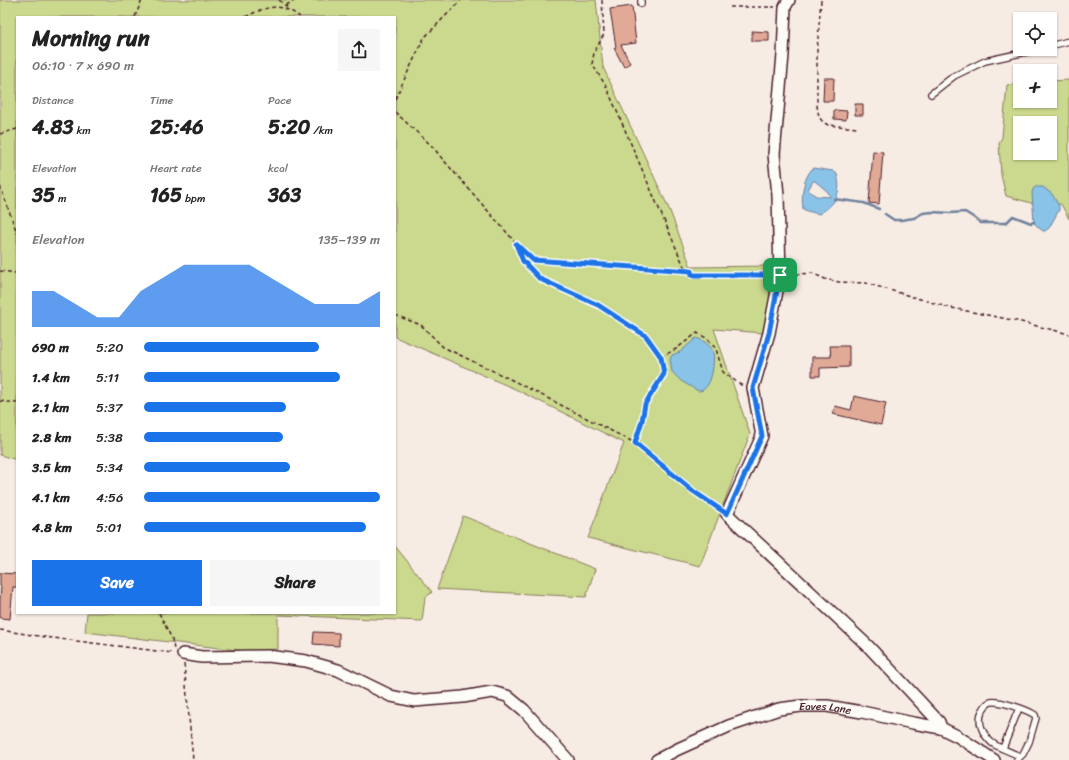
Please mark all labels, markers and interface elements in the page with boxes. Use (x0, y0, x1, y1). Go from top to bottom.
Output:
map controls (1013, 12, 1057, 160)
button: locate (1013, 12, 1057, 56)
text: Morning run (32, 19, 150, 58)
button: share (338, 29, 380, 71)
text: 06:10 · 7 × 690 m (32, 54, 134, 77)
button: + (1013, 64, 1057, 108)
text: Distance (32, 91, 74, 110)
text: Time (150, 91, 173, 110)
text: Pace (268, 91, 291, 110)
text: 4.83 (32, 110, 74, 145)
text: 25:46 (150, 110, 204, 145)
text: 5:20 (268, 110, 310, 145)
button: − (1013, 116, 1057, 160)
text: km (74, 121, 91, 140)
text: /km (310, 121, 333, 140)
text: Elevation (32, 159, 77, 178)
text: Heart rate (150, 159, 202, 178)
text: kcal (268, 159, 288, 178)
text: 35 (32, 178, 55, 213)
text: 165 (150, 178, 182, 213)
text: 363 (268, 178, 301, 213)
text: m (55, 189, 67, 208)
text: bpm (182, 189, 205, 208)
text: Elevation (32, 228, 85, 251)
text: 135–139 m (318, 228, 380, 251)
pin (763, 258, 797, 292)
icon: arrive (769, 264, 791, 286)
text: 690 m (32, 336, 69, 359)
text: 5:20 (96, 336, 124, 359)
text: 1.4 km (32, 366, 70, 389)
text: 5:11 (96, 366, 119, 389)
text: 2.1 km (32, 396, 69, 419)
text: 5:37 (96, 396, 122, 419)
text: 2.8 km (32, 426, 72, 449)
text: 5:38 (96, 426, 123, 449)
text: 3.5 km (32, 456, 71, 479)
text: 5:34 (96, 456, 123, 479)
text: 4.1 km (32, 486, 70, 509)
text: 4:56 (96, 486, 123, 509)
text: 4.8 km (32, 516, 72, 539)
text: 5:01 (96, 516, 122, 539)
button: Save (32, 560, 202, 606)
button: Share (210, 560, 380, 606)
street label: Eaves Lane (799, 697, 853, 720)

